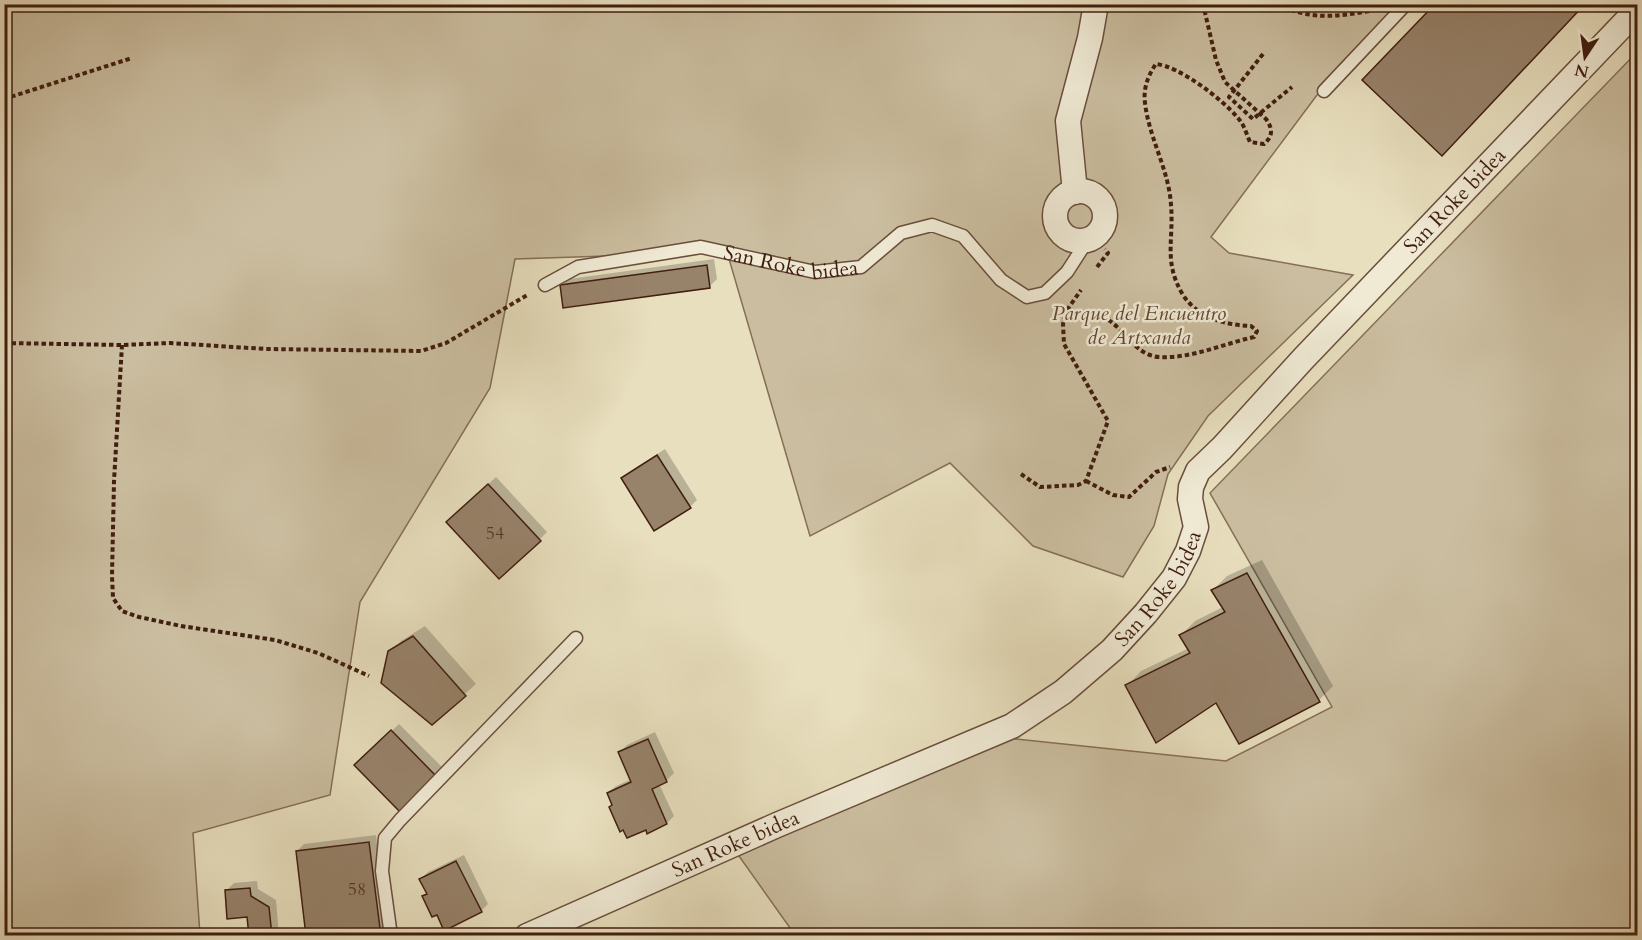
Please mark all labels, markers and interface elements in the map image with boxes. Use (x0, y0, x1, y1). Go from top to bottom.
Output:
north arrow (1555, 27, 1615, 87)
text: N (1573, 58, 1591, 83)
street label: San Roke bidea (1397, 142, 1513, 260)
street label: San Roke bidea (721, 238, 860, 287)
park label: Parque del Encuentro de Artxanda (1052, 299, 1226, 352)
house number: 54 (486, 521, 504, 546)
street label: San Roke bidea (1108, 527, 1209, 653)
street label: San Roke bidea (667, 803, 804, 885)
house number: 58 (348, 877, 366, 902)

